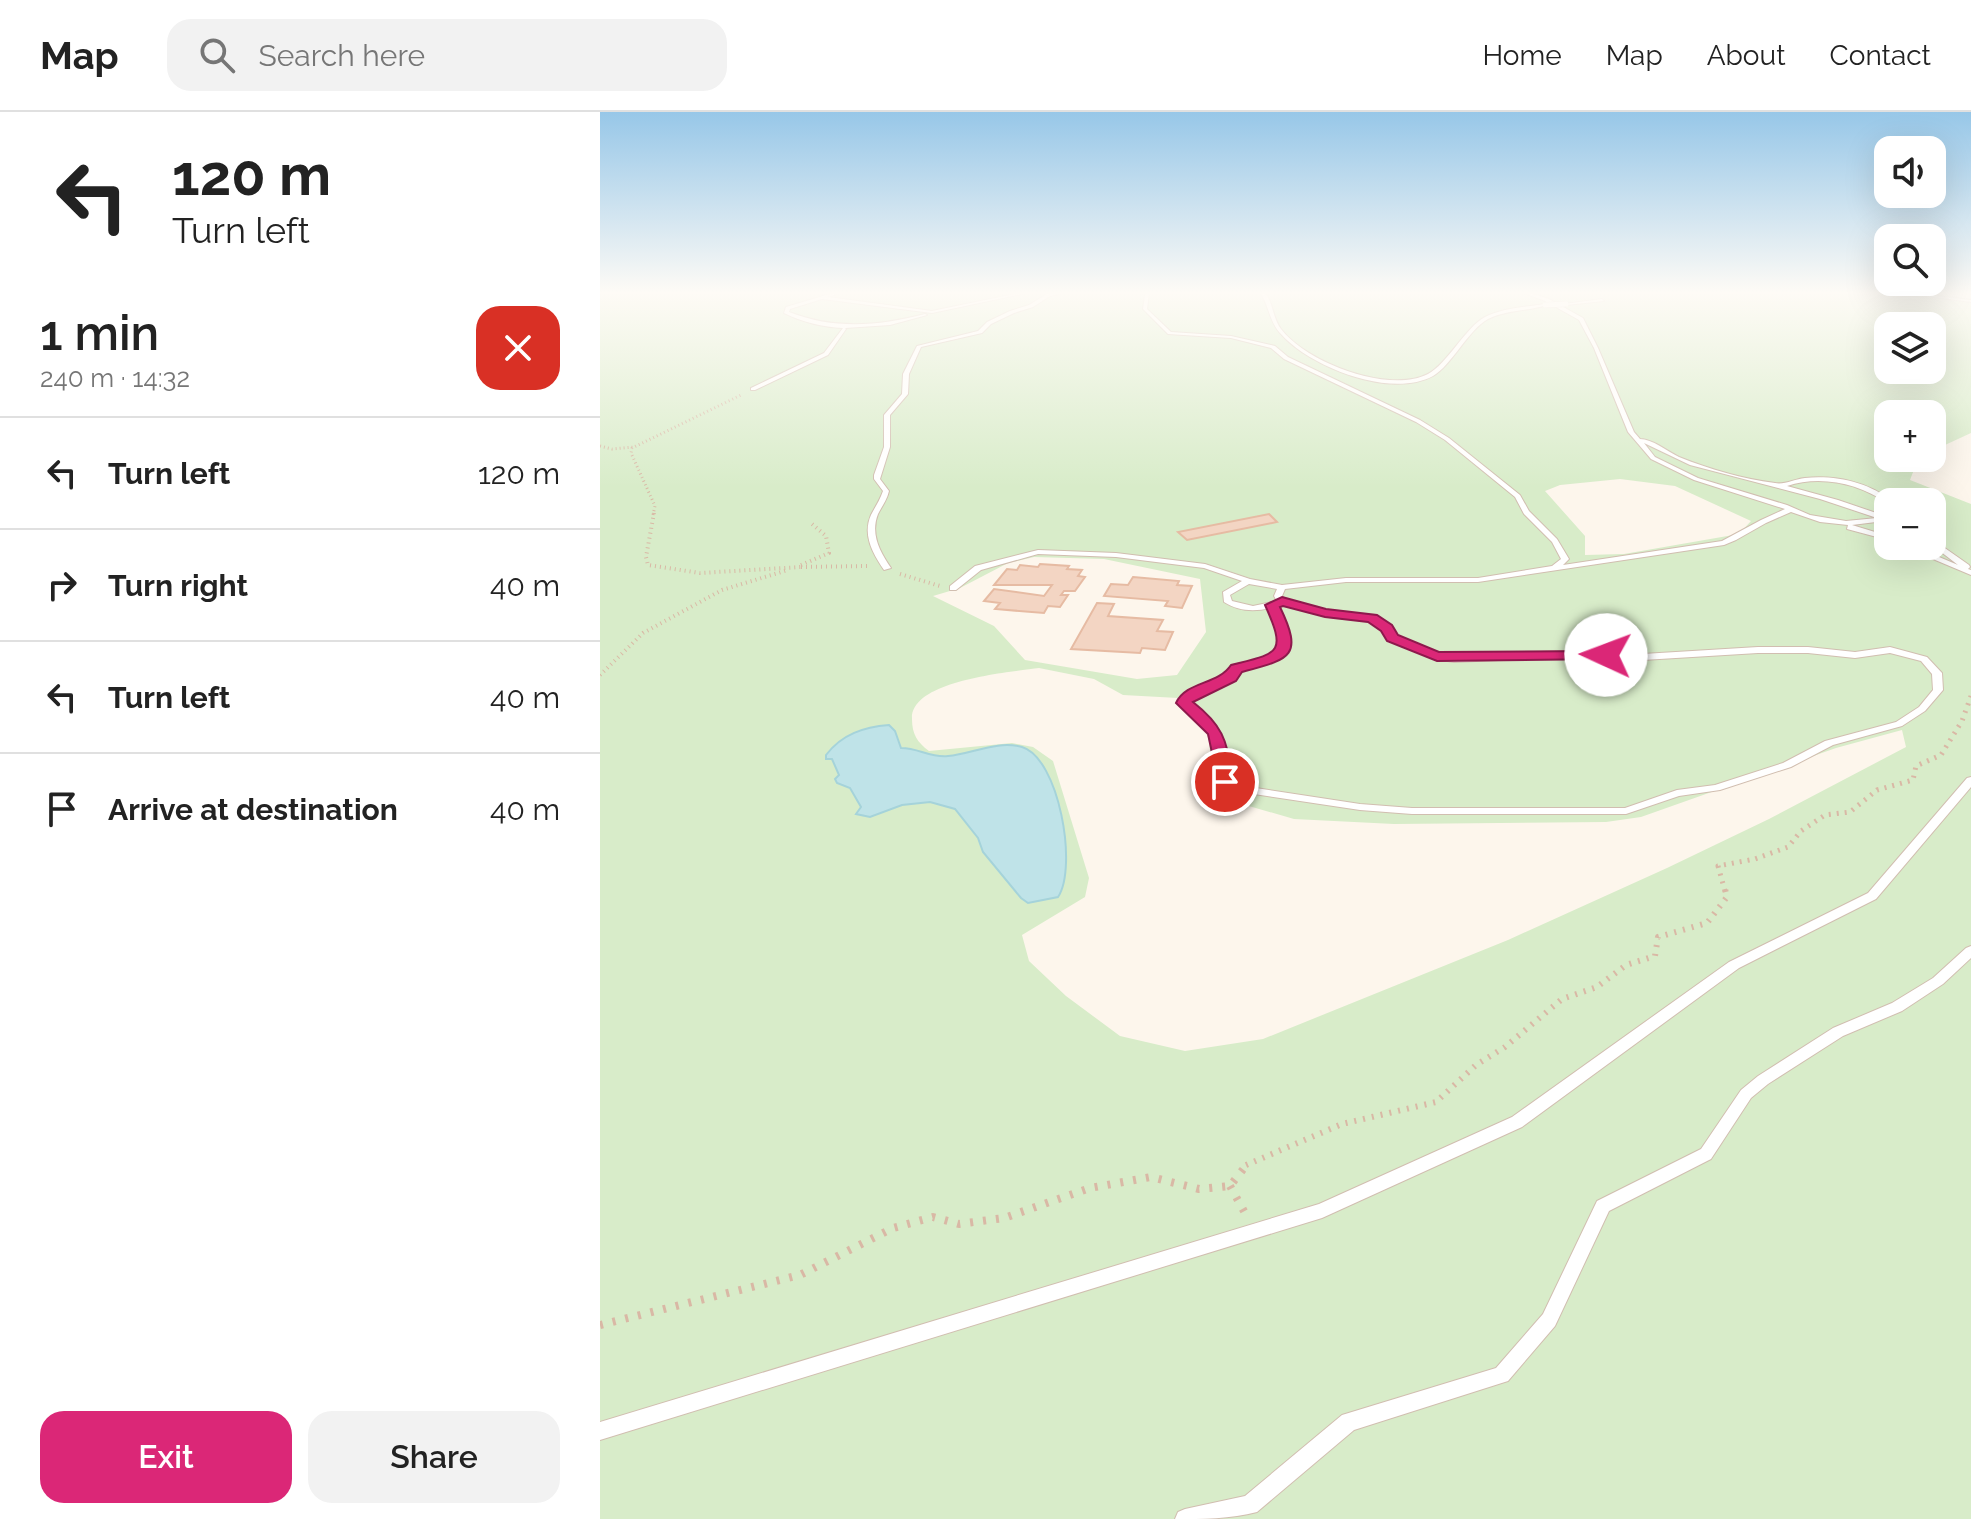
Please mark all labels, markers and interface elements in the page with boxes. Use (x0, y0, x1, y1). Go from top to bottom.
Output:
search box (167, 19, 727, 91)
text: Map (40, 33, 119, 78)
icon: search (195, 33, 239, 77)
text: Search here (259, 38, 425, 73)
text: Home (1482, 39, 1562, 72)
text: Map (1606, 39, 1663, 72)
text: About (1707, 39, 1786, 72)
text: Contact (1830, 39, 1931, 72)
map controls (1874, 136, 1946, 560)
button: sound (1874, 136, 1946, 208)
text: 120 m (172, 142, 331, 208)
icon: left (40, 144, 144, 248)
text: Turn left (172, 209, 310, 251)
button: search (1874, 224, 1946, 296)
text: 1 min (40, 305, 159, 361)
button: close (476, 306, 560, 390)
button: layers (1874, 312, 1946, 384)
text: 240 m · 14:32 (40, 363, 190, 393)
button: + (1874, 400, 1946, 472)
icon: left (40, 451, 84, 495)
text: Turn left (108, 456, 230, 491)
text: 120 m (478, 456, 560, 491)
button: − (1874, 488, 1946, 560)
icon: right (40, 563, 84, 607)
text: Turn right (108, 568, 248, 603)
text: 40 m (490, 568, 560, 603)
position arrow (1564, 613, 1648, 697)
icon: left (40, 675, 84, 719)
text: Turn left (108, 680, 230, 715)
text: 40 m (490, 680, 560, 715)
pin (1191, 748, 1259, 816)
icon: arrive (1203, 760, 1247, 804)
icon: arrive (40, 787, 84, 831)
text: Arrive at destination (108, 792, 398, 827)
text: 40 m (490, 792, 560, 827)
button: Exit (40, 1411, 292, 1503)
button: Share (308, 1411, 560, 1503)

